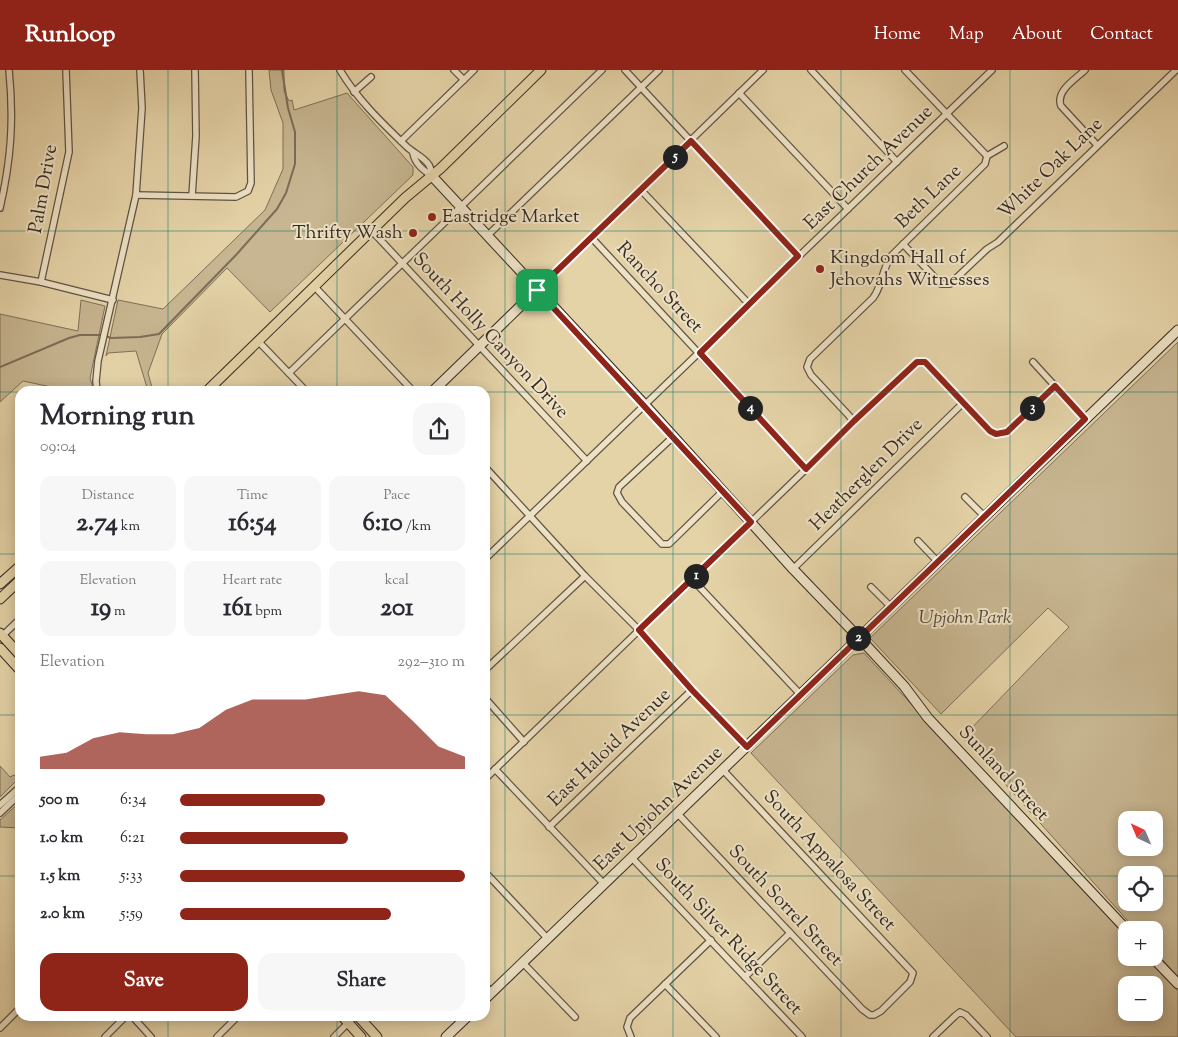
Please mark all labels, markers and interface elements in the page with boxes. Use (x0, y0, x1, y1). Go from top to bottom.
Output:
text: Runloop (25, 18, 115, 52)
text: Home (874, 22, 921, 48)
text: Map (949, 22, 984, 48)
text: About (1012, 22, 1062, 48)
text: Contact (1090, 22, 1153, 48)
street label: East Church Avenue (799, 99, 940, 237)
street label: White Oak Lane (993, 112, 1110, 226)
street label: Palm Drive (23, 142, 65, 236)
pin: 5 (662, 144, 688, 170)
text: 5 (673, 147, 678, 167)
street label: Beth Lane (890, 159, 968, 235)
place label: Eastridge Market (442, 204, 580, 231)
marker: Eastridge Market (426, 211, 438, 223)
place label: Thrifty Wash (292, 220, 403, 247)
marker: Thrifty Wash (407, 227, 419, 239)
street label: Rancho Street (609, 236, 709, 340)
place label: Kingdom Hall of Jehovahs Witnesses (829, 245, 989, 294)
street label: South Holly Canyon Drive (406, 247, 575, 425)
marker: Kingdom Hall of Jehovahs Witnesses (814, 263, 826, 275)
pin (516, 269, 558, 311)
icon: arrive (523, 276, 551, 304)
pin: 4 (738, 396, 762, 420)
pin: 3 (1020, 396, 1044, 420)
text: Morning run (40, 397, 195, 437)
text: 4 (747, 398, 754, 418)
text: 3 (1030, 398, 1035, 418)
button: share (413, 403, 465, 455)
street label: Heatherglen Drive (804, 412, 930, 538)
text: 09:04 (40, 436, 76, 459)
text: Distance (82, 486, 135, 506)
text: Time (237, 486, 268, 506)
text: Pace (383, 486, 410, 506)
text: 2.74 (76, 506, 118, 542)
text: 16:54 (228, 506, 277, 542)
text: 6:10 (363, 506, 403, 542)
text: km (118, 517, 140, 537)
text: /km (403, 517, 431, 537)
pin: 1 (684, 564, 708, 588)
text: 1 (694, 566, 699, 586)
text: Elevation (80, 571, 137, 591)
text: Heart rate (223, 571, 282, 591)
text: kcal (385, 571, 409, 591)
text: 19 (91, 591, 111, 627)
text: 161 (223, 591, 252, 627)
text: 201 (380, 591, 413, 627)
text: m (111, 602, 126, 622)
text: bpm (252, 602, 282, 622)
park label: Upjohn Park (919, 605, 1012, 632)
pin: 2 (846, 626, 870, 650)
text: 2 (855, 628, 862, 648)
text: Elevation (40, 651, 105, 674)
text: 292–310 m (397, 651, 465, 674)
street label: East Haloid Avenue (543, 682, 677, 814)
street label: Sunland Street (951, 720, 1055, 828)
street label: East Upjohn Avenue (589, 740, 729, 878)
street label: South Appalosa Street (756, 784, 902, 938)
text: 500 m (40, 789, 79, 812)
text: 6:34 (120, 789, 146, 812)
north arrow (1118, 811, 1162, 856)
map controls (1118, 811, 1163, 1021)
text: 1.0 km (40, 827, 83, 850)
text: 6:21 (120, 827, 145, 850)
street label: South Sorrel Street (721, 839, 849, 973)
street label: South Silver Ridge Street (648, 852, 809, 1022)
text: 1.5 km (40, 865, 80, 888)
text: 5:33 (120, 865, 143, 888)
button: locate (1118, 866, 1163, 911)
text: 2.0 km (40, 903, 85, 926)
text: 5:59 (120, 903, 143, 926)
button: + (1118, 921, 1163, 966)
button: Save (40, 953, 248, 1011)
button: Share (258, 953, 465, 1011)
button: − (1118, 976, 1163, 1021)

